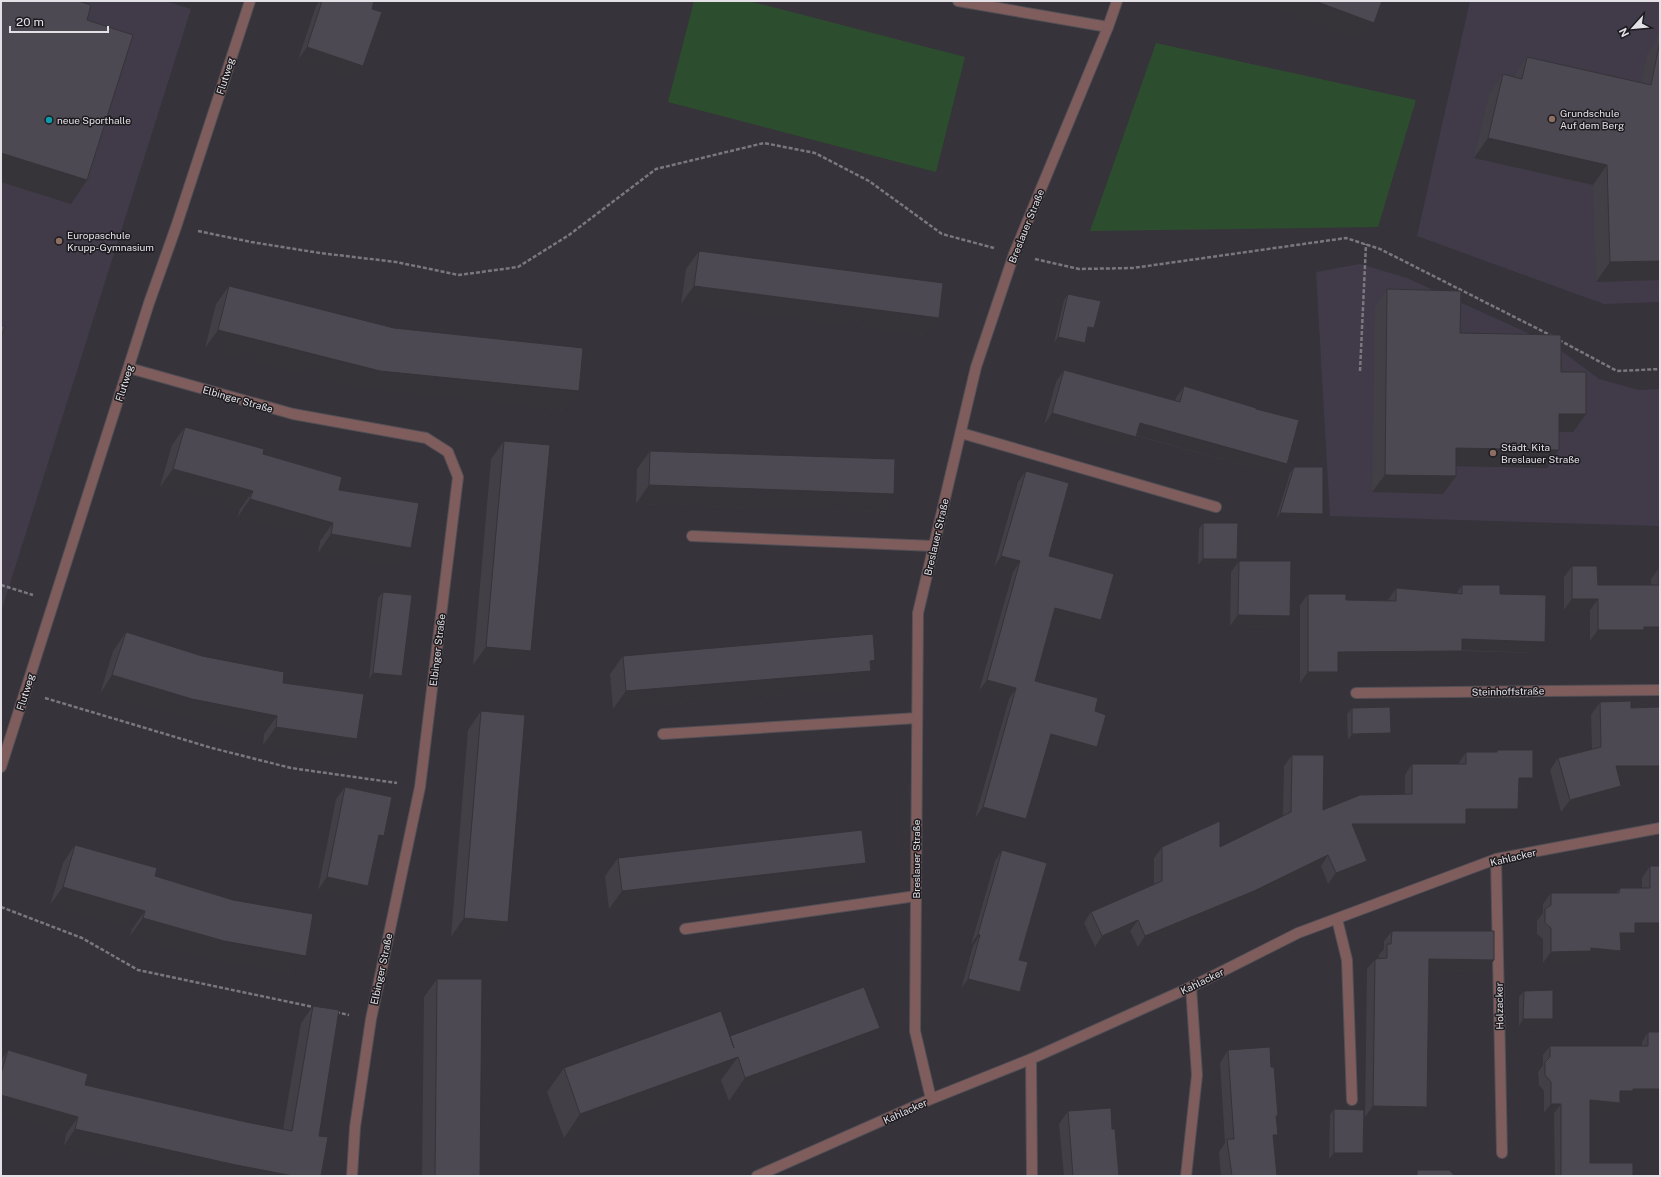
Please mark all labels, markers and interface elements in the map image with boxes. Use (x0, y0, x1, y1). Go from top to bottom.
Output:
scale bar (10, 8, 108, 34)
north arrow (1613, 8, 1653, 48)
text: 20 m (16, 15, 44, 29)
text: N (1617, 26, 1631, 39)
street label: Flutweg (213, 56, 237, 96)
place label: Grundschule Auf dem Berg (1560, 107, 1624, 131)
place label: neue Sporthalle (57, 114, 131, 126)
marker: Grundschule Auf dem Berg (1547, 114, 1557, 124)
marker: neue Sporthalle (44, 115, 54, 125)
street label: Breslauer Straße (1006, 187, 1046, 265)
place label: Europaschule Krupp-Gymnasium (67, 229, 154, 253)
marker: Europaschule Krupp-Gymnasium (54, 236, 64, 246)
street label: Flutweg (112, 363, 136, 403)
street label: Elbinger Straße (201, 383, 275, 415)
place label: Städt. Kita Breslauer Straße (1501, 441, 1580, 465)
marker: Städt. Kita Breslauer Straße (1488, 448, 1498, 458)
street label: Breslauer Straße (921, 497, 951, 577)
street label: Elbinger Straße (427, 613, 447, 687)
street label: Flutweg (13, 672, 37, 712)
street label: Steinhoffstraße (1472, 684, 1545, 698)
street label: Breslauer Straße (910, 819, 922, 898)
street label: Kahlacker (1489, 846, 1537, 868)
street label: Elbinger Straße (368, 932, 394, 1006)
street label: Kahlacker (1178, 965, 1226, 997)
street label: Holzacker (1493, 982, 1505, 1030)
street label: Kahlacker (881, 1096, 929, 1126)

